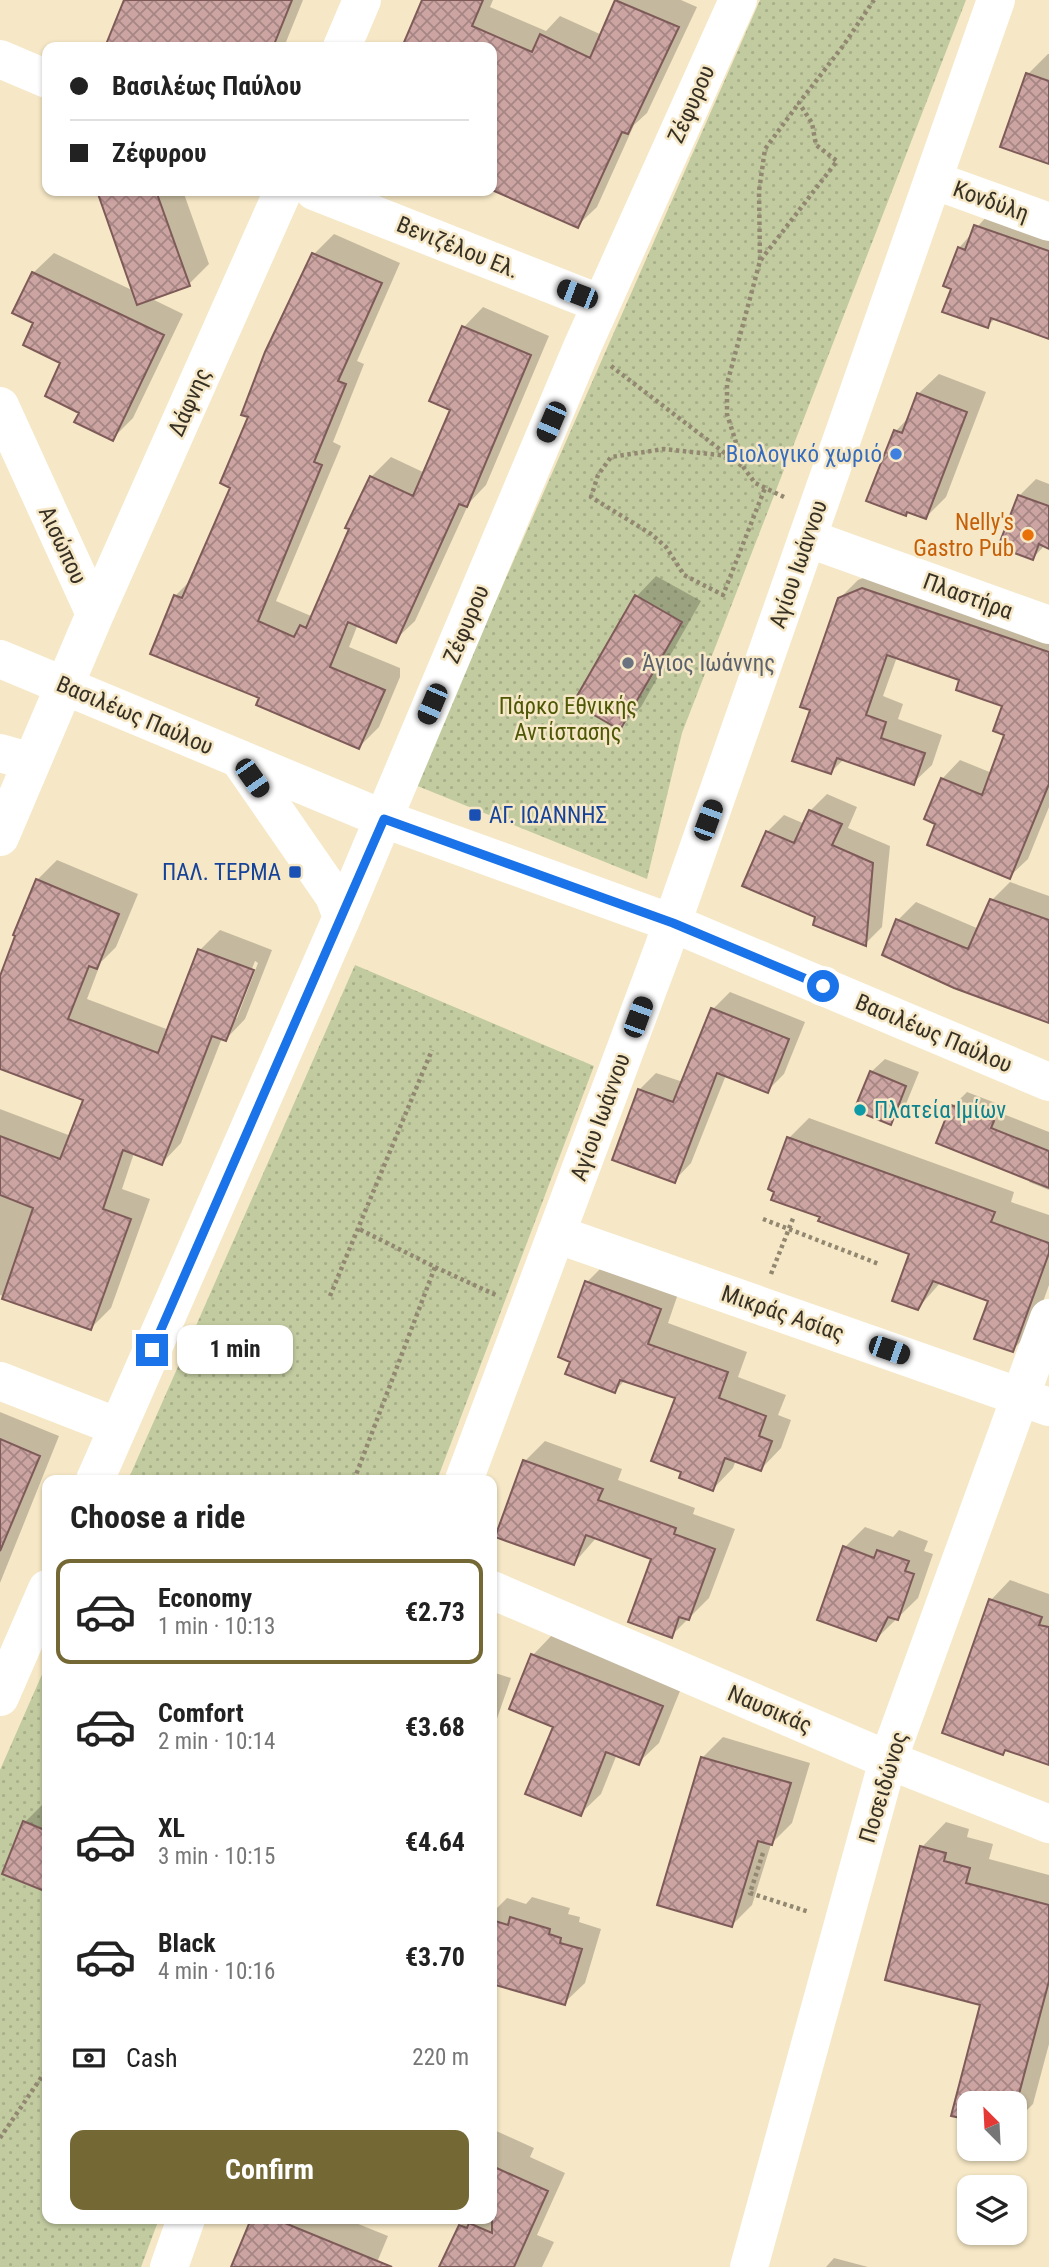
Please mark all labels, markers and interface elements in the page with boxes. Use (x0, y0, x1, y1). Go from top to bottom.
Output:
street label: Ζέφυρου (662, 61, 721, 147)
text: Βασιλέως Παύλου (112, 71, 301, 101)
text: Ζέφυρου (112, 138, 207, 168)
street label: Κονδύλη (949, 175, 1032, 228)
street label: Βενιζέλου Ελ. (393, 211, 523, 284)
car (554, 277, 601, 311)
street label: Δάφνης (163, 364, 216, 441)
car (534, 399, 569, 445)
place label: Βιολογικό χωριό (726, 441, 882, 468)
marker: Βιολογικό χωριό (888, 446, 904, 462)
street label: Αγίου Ιωάννου (764, 497, 833, 632)
street label: Αισώπου (33, 502, 92, 588)
place label: Nelly's Gastro Pub (913, 509, 1014, 562)
marker: Nelly's Gastro Pub (1020, 527, 1036, 543)
street label: Πλαστήρα (919, 568, 1016, 625)
street label: Ζέφυρου (438, 581, 495, 667)
place label: Άγιος Ιωάννης (642, 650, 775, 677)
marker: Άγιος Ιωάννης (620, 655, 636, 671)
street label: Βασιλέως Παύλου (52, 670, 217, 761)
car (415, 681, 450, 727)
park label: Πάρκο Εθνικής Αντίστασης (499, 693, 637, 746)
car (232, 755, 273, 801)
car (691, 797, 726, 843)
place label: ΑΓ. ΙΩΑΝΝΗΣ (489, 802, 607, 829)
marker: ΑΓ. ΙΩΑΝΝΗΣ (467, 807, 483, 823)
place label: ΠΑΛ. ΤΕΡΜΑ (162, 859, 281, 886)
marker: ΠΑΛ. ΤΕΡΜΑ (287, 864, 303, 880)
route start (807, 970, 839, 1002)
street label: Βασιλέως Παύλου (851, 988, 1016, 1079)
car (621, 994, 656, 1040)
street label: Αγίου Ιωάννου (565, 1050, 636, 1184)
place label: Πλατεία Ιμίων (874, 1097, 1006, 1124)
marker: Πλατεία Ιμίων (852, 1102, 868, 1118)
street label: Μικράς Ασίας (718, 1280, 848, 1347)
callout: 1 min (176, 1326, 292, 1374)
car (866, 1333, 913, 1367)
route end (136, 1334, 168, 1366)
text: 1 min (209, 1336, 261, 1363)
text: Choose a ride (70, 1498, 245, 1536)
icon: car (74, 1580, 137, 1643)
text: Economy (158, 1583, 252, 1613)
text: €2.73 (405, 1597, 465, 1627)
text: 1 min · 10:13 (158, 1613, 275, 1640)
street label: Ναυσικάς (724, 1680, 816, 1739)
icon: car (74, 1695, 137, 1758)
text: Comfort (158, 1698, 244, 1728)
text: €3.68 (405, 1712, 465, 1742)
text: 2 min · 10:14 (158, 1728, 275, 1755)
street label: Ποσειδώνος (854, 1728, 913, 1846)
icon: car (74, 1810, 137, 1873)
text: XL (158, 1813, 185, 1843)
text: €4.64 (405, 1827, 465, 1857)
text: 3 min · 10:15 (158, 1843, 275, 1870)
icon: car (74, 1925, 137, 1988)
text: Black (158, 1928, 216, 1958)
text: €3.70 (405, 1942, 465, 1972)
text: 4 min · 10:16 (158, 1958, 275, 1985)
icon: cash (70, 2039, 108, 2077)
text: Cash (126, 2043, 178, 2073)
text: 220 m (412, 2044, 469, 2071)
north arrow (957, 2091, 1027, 2161)
map controls (957, 2091, 1027, 2245)
button: Confirm (70, 2130, 469, 2210)
button: layers (957, 2175, 1027, 2245)

